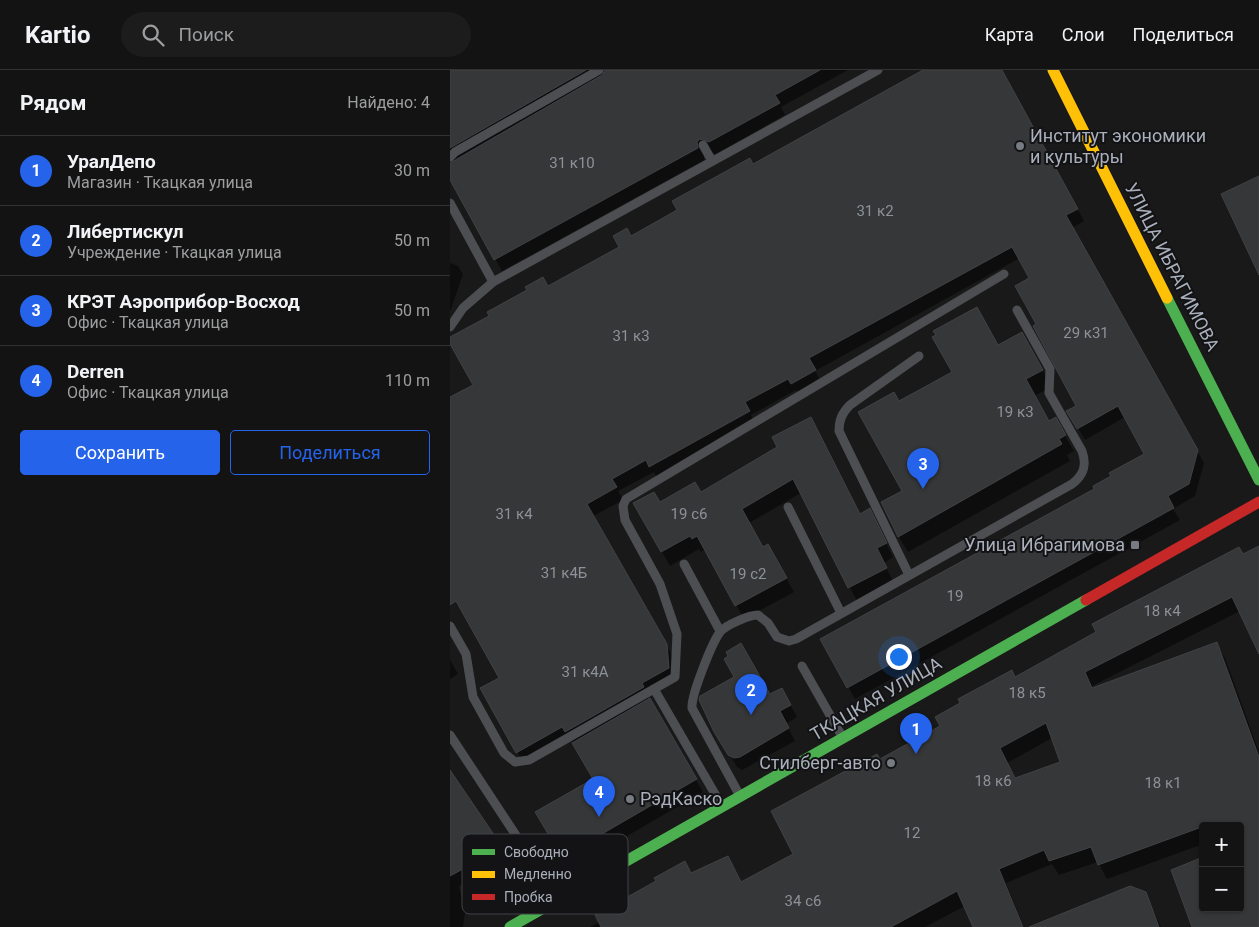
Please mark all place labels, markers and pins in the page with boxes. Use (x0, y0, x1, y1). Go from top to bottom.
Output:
place label: Институт экономики и культуры (1030, 125, 1206, 167)
marker: Институт экономики и культуры (1014, 140, 1026, 152)
pin: 3 (907, 448, 939, 489)
place label: Улица Ибрагимова (964, 534, 1125, 555)
marker: Улица Ибрагимова (1129, 539, 1141, 551)
pin: 2 (735, 674, 767, 715)
pin: 1 (900, 713, 932, 754)
place label: Стилберг-авто (759, 752, 881, 773)
marker: Стилберг-авто (885, 757, 897, 769)
pin: 4 (583, 776, 615, 817)
place label: РэдКаско (640, 788, 722, 809)
marker: РэдКаско (624, 793, 636, 805)

